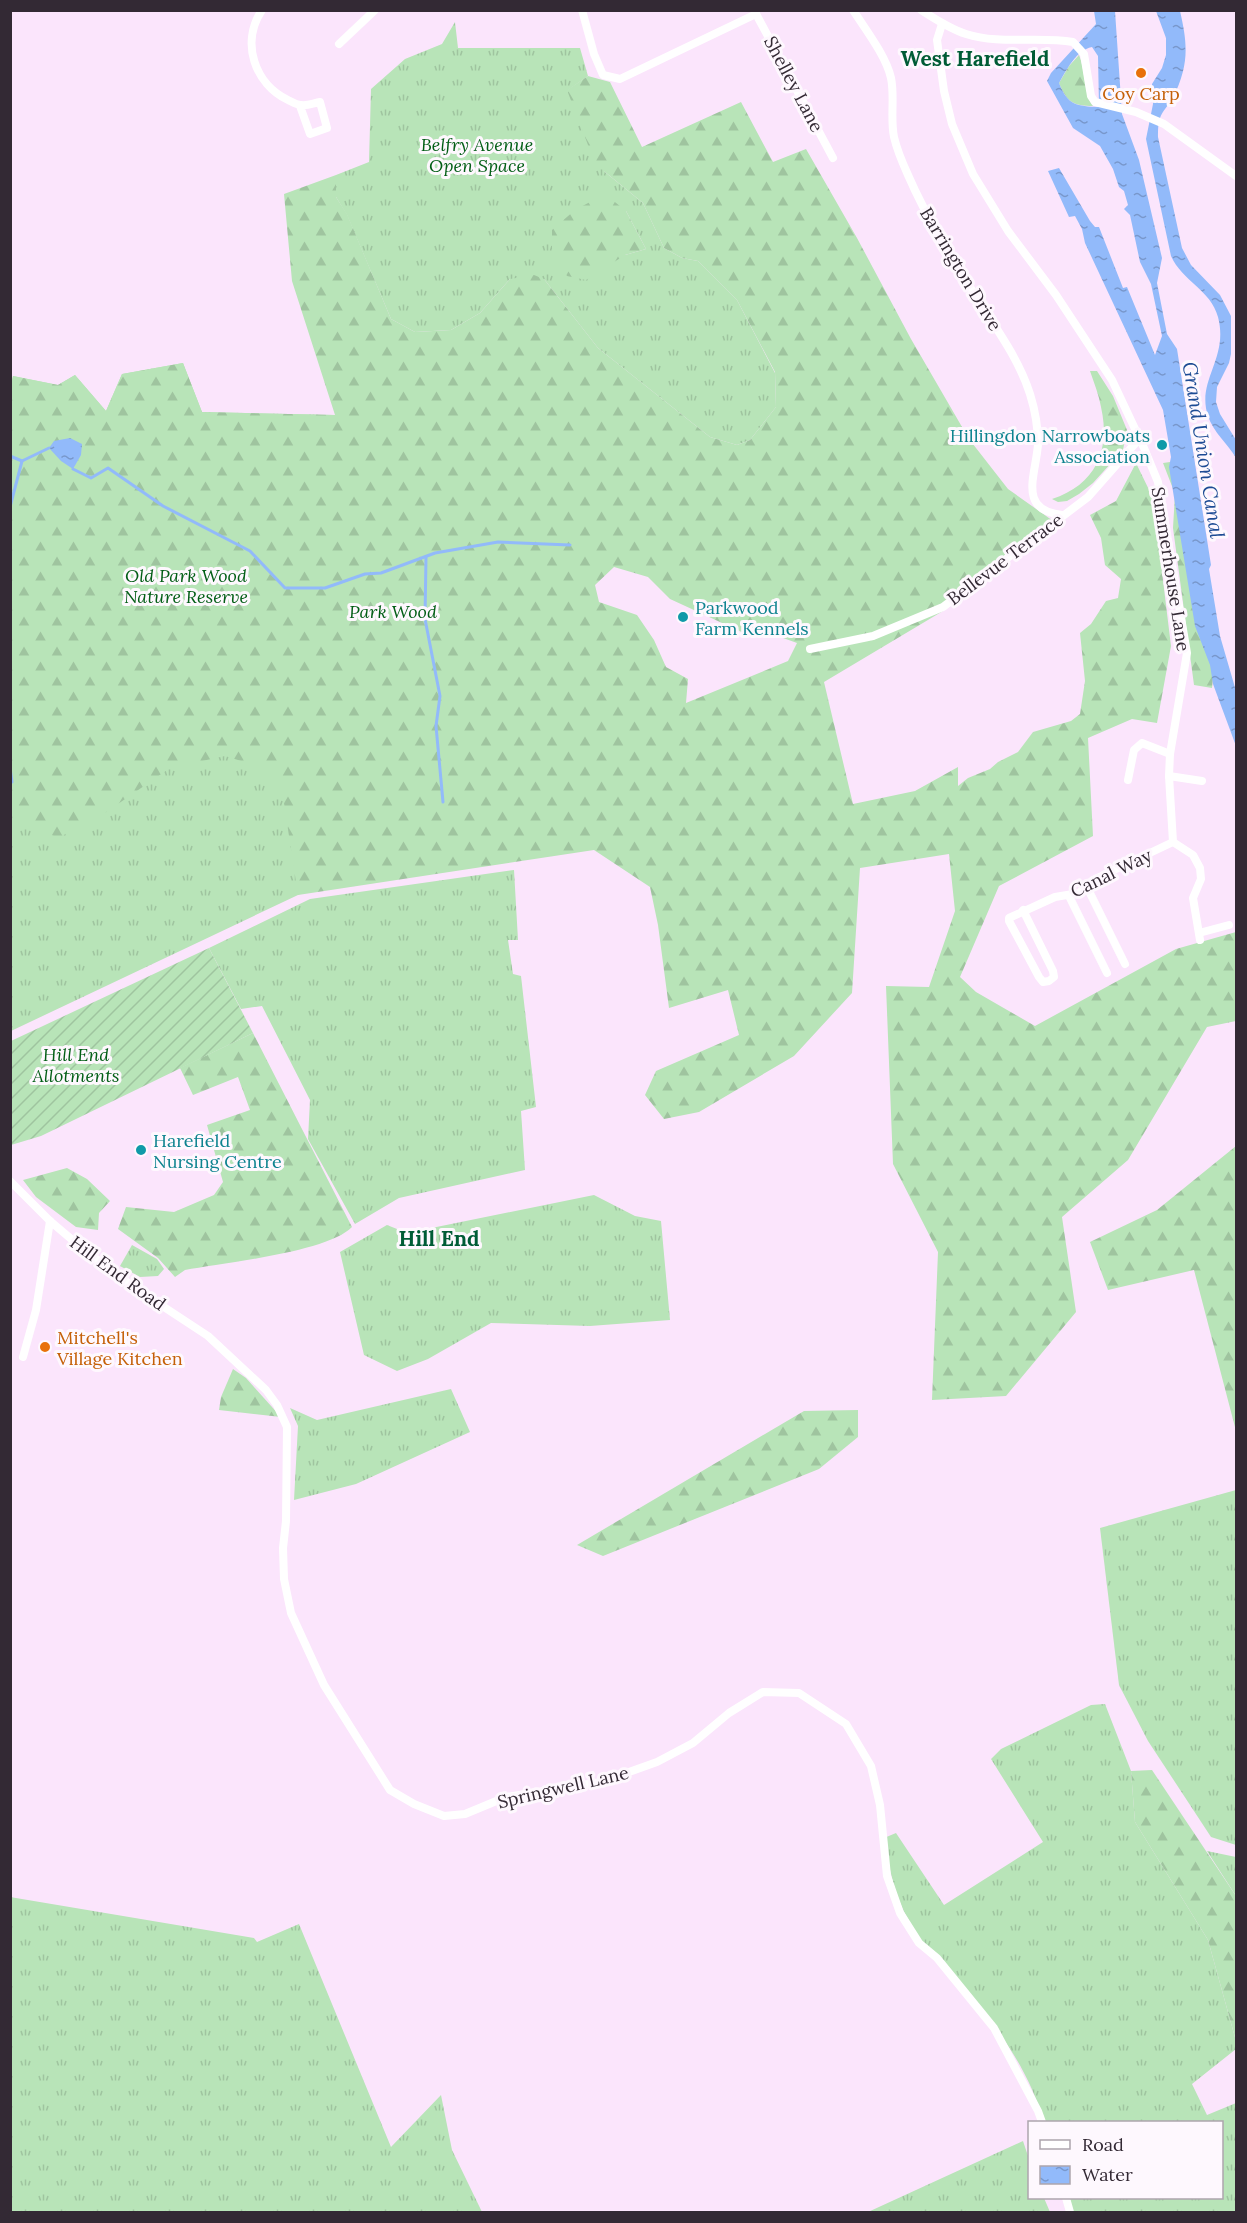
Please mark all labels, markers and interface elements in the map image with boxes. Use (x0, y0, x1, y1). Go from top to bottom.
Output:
street label: Shelley Lane (759, 32, 829, 136)
district label: West Harefield (901, 45, 1049, 72)
marker: Coy Carp (1134, 66, 1148, 80)
place label: Coy Carp (1102, 82, 1180, 105)
park label: Belfry Avenue Open Space (421, 133, 533, 177)
street label: Barrington Drive (915, 203, 1007, 335)
water label: Grand Union Canal (1178, 360, 1230, 541)
place label: Hillingdon Narrowboats Association (950, 424, 1150, 468)
marker: Hillingdon Narrowboats Association (1155, 438, 1169, 452)
street label: Summerhouse Lane (1147, 485, 1195, 653)
street label: Bellevue Terrace (943, 508, 1068, 610)
park label: Old Park Wood Nature Reserve (124, 564, 248, 608)
place label: Parkwood Farm Kennels (695, 596, 809, 640)
park label: Park Wood (349, 600, 437, 623)
marker: Parkwood Farm Kennels (676, 610, 690, 624)
street label: Canal Way (1067, 843, 1156, 903)
park label: Hill End Allotments (32, 1043, 120, 1087)
place label: Harefield Nursing Centre (153, 1129, 282, 1173)
marker: Harefield Nursing Centre (134, 1143, 148, 1157)
district label: Hill End (398, 1225, 480, 1252)
street label: Hill End Road (66, 1231, 171, 1316)
place label: Mitchell's Village Kitchen (56, 1326, 183, 1370)
marker: Mitchell's Village Kitchen (38, 1340, 52, 1354)
street label: Springwell Lane (495, 1761, 631, 1813)
legend (1028, 2121, 1223, 2199)
text: Road (1082, 2133, 1124, 2156)
text: Water (1082, 2163, 1133, 2186)

